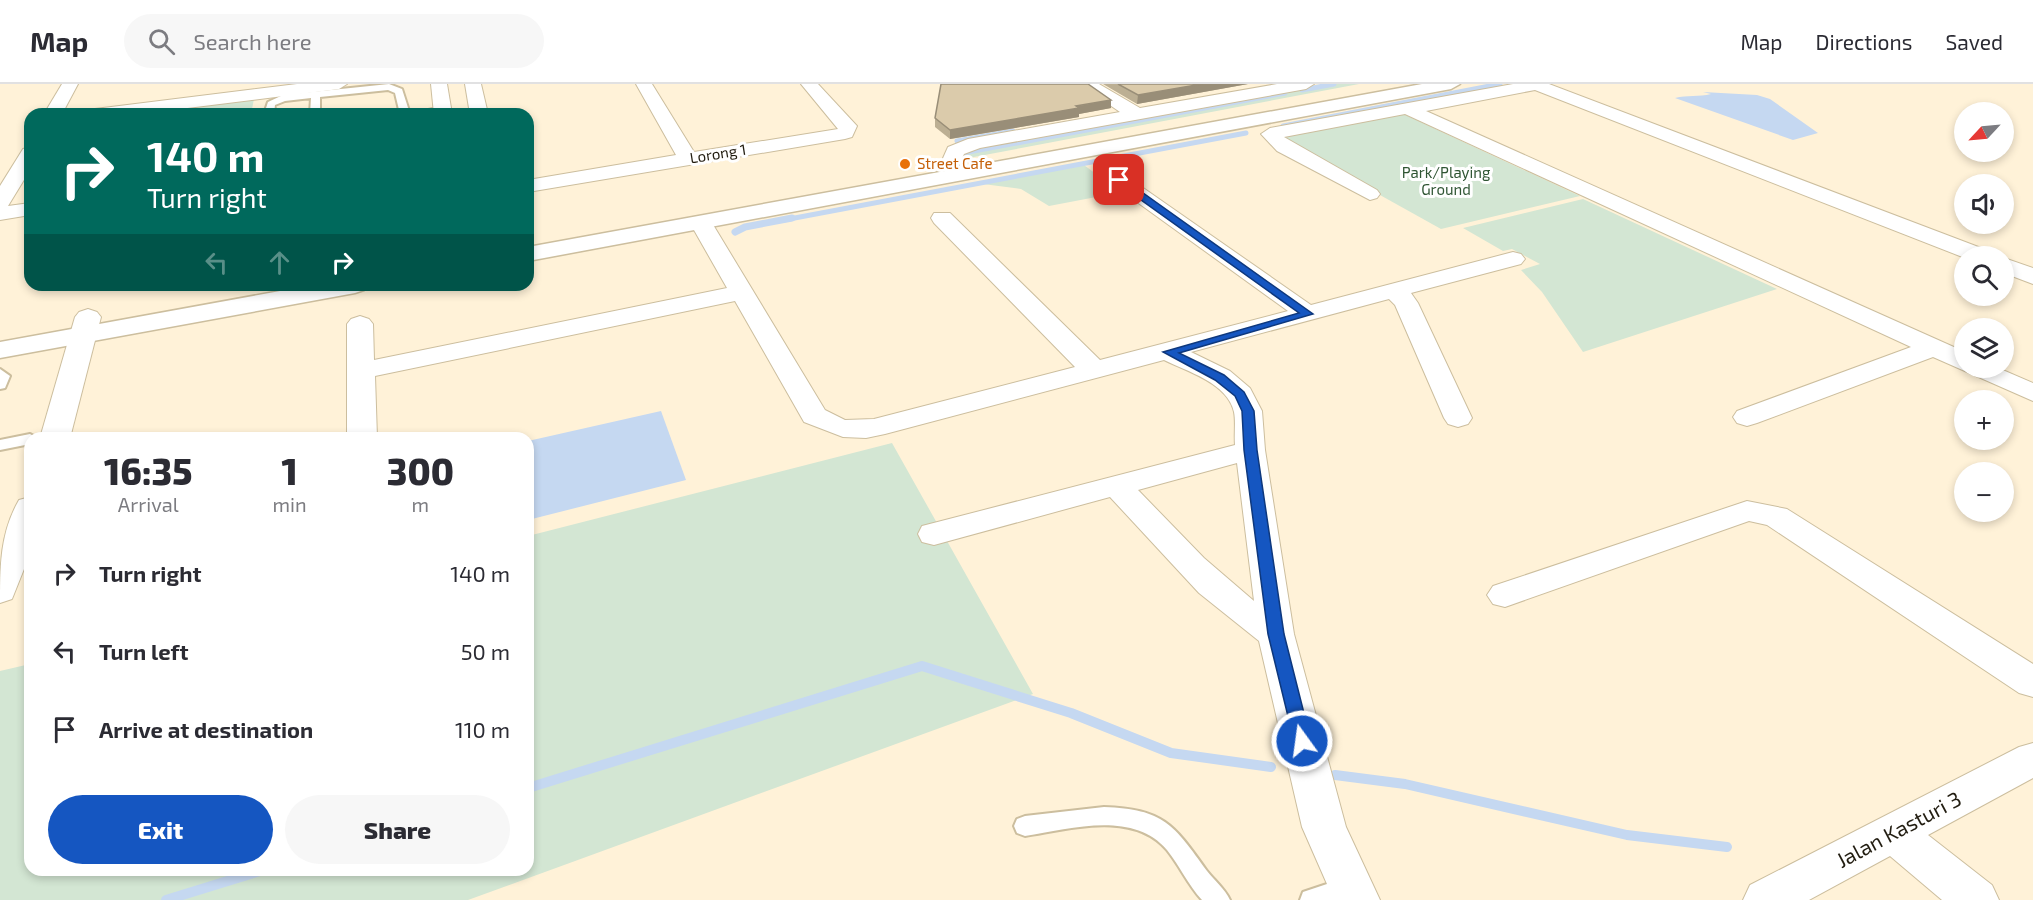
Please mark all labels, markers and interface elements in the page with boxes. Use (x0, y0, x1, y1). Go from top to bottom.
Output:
search box (124, 14, 544, 68)
text: Map (30, 24, 88, 58)
icon: search (145, 25, 178, 58)
text: Search here (193, 28, 312, 54)
text: Map (1740, 29, 1783, 54)
text: Directions (1816, 29, 1912, 54)
text: Saved (1945, 29, 2003, 54)
north arrow (1954, 102, 2014, 162)
map controls (1954, 102, 2014, 522)
text: 140 m (147, 130, 264, 180)
icon: right (48, 132, 126, 210)
street label: Lorong 1 (688, 140, 747, 166)
place label: Street Cafe (917, 154, 992, 172)
pin (1093, 154, 1144, 205)
marker: Street Cafe (898, 157, 912, 171)
icon: arrive (1102, 163, 1135, 196)
park label: Park/Playing Ground (1402, 163, 1491, 198)
button: sound (1954, 174, 2014, 234)
text: Turn right (147, 181, 267, 213)
icon: left (200, 246, 233, 279)
icon: ahead (263, 246, 296, 279)
icon: right (326, 246, 359, 279)
button: search (1954, 246, 2014, 306)
button: layers (1954, 318, 2014, 378)
button: + (1954, 390, 2014, 450)
text: 16:35 (104, 449, 192, 492)
text: 1 (281, 449, 298, 492)
text: 300 (387, 449, 454, 492)
button: − (1954, 462, 2014, 522)
text: Arrival (118, 492, 179, 516)
text: min (273, 492, 307, 516)
text: m (412, 492, 429, 516)
icon: right (48, 557, 81, 590)
text: Turn right (99, 560, 201, 586)
text: 140 m (450, 560, 510, 586)
icon: left (48, 635, 81, 668)
text: Turn left (99, 638, 188, 664)
text: 50 m (461, 638, 510, 664)
position arrow (1270, 709, 1334, 773)
icon: arrive (48, 713, 81, 746)
text: Arrive at destination (99, 716, 313, 742)
text: 110 m (455, 716, 510, 742)
street label: Jalan Kasturi 3 (1832, 785, 1965, 872)
button: Exit (48, 795, 273, 864)
button: Share (285, 795, 510, 864)

